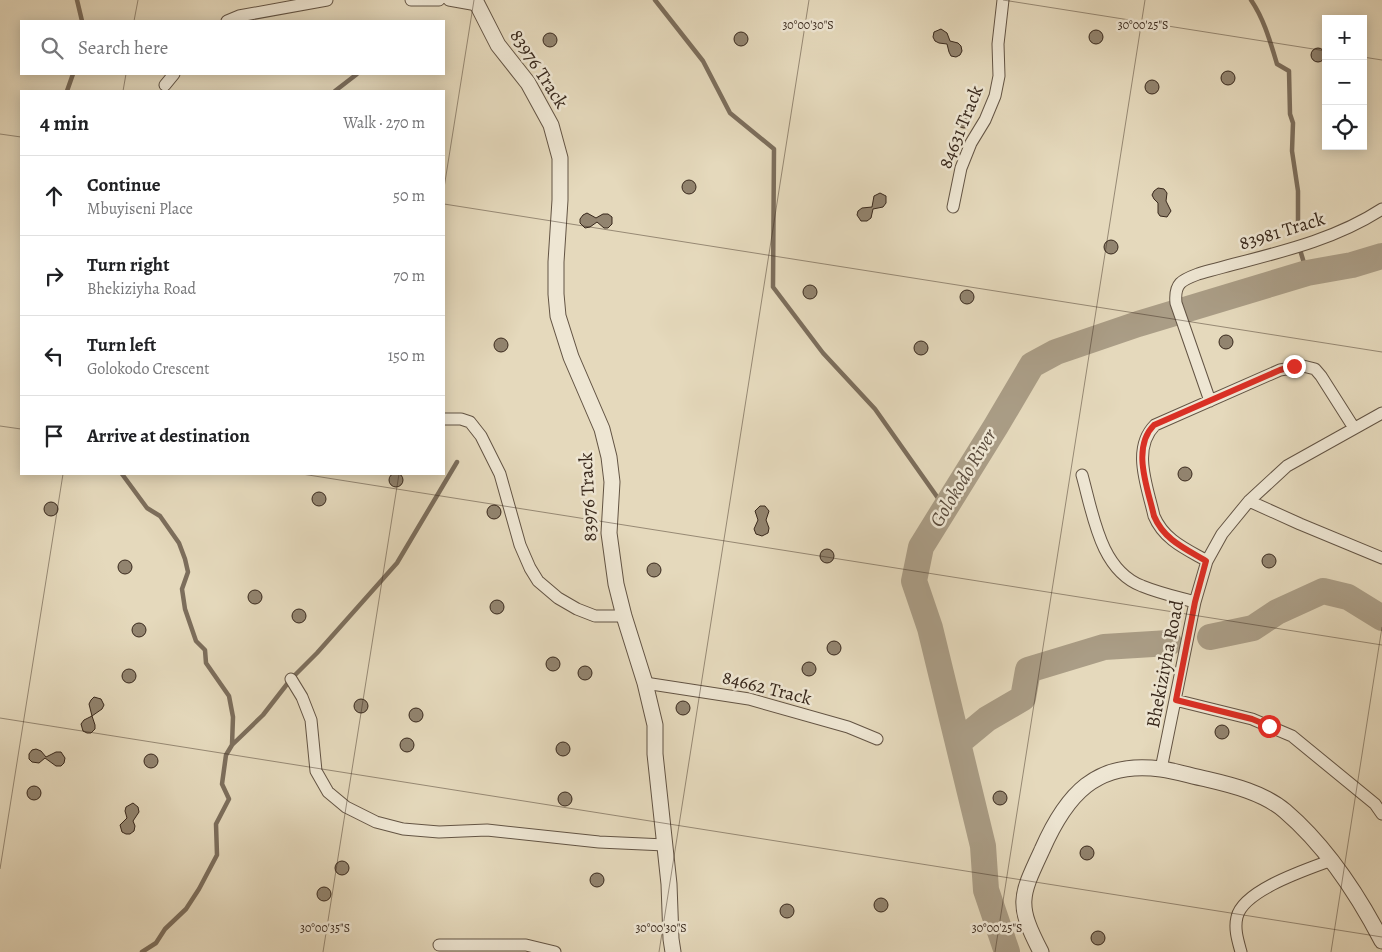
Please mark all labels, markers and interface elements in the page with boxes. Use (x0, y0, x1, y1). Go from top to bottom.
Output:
map controls (1322, 15, 1367, 150)
button: + (1322, 15, 1367, 60)
text: 30°00'30"S (782, 17, 834, 33)
text: 30°00'25"S (1118, 17, 1168, 33)
search box (20, 20, 445, 75)
street label: 83976 Track (504, 24, 575, 114)
icon: search (38, 34, 66, 62)
text: Search here (78, 35, 168, 61)
button: − (1322, 60, 1367, 105)
street label: 84631 Track (932, 81, 990, 173)
button: locate (1322, 105, 1367, 150)
text: 4 min (40, 109, 89, 137)
text: Walk · 270 m (343, 112, 425, 134)
text: Continue (87, 172, 161, 198)
icon: ahead (40, 182, 68, 210)
text: 50 m (393, 185, 425, 207)
text: Mbuyiseni Place (87, 198, 193, 220)
street label: 83981 Track (1236, 205, 1329, 256)
text: Turn right (87, 252, 169, 278)
icon: right (40, 262, 68, 290)
text: 70 m (393, 265, 425, 287)
text: Bhekiziyha Road (87, 278, 196, 300)
text: Turn left (87, 332, 156, 358)
icon: left (40, 342, 68, 370)
text: 150 m (388, 345, 425, 367)
route end (1283, 355, 1306, 378)
text: Golokodo Crescent (87, 358, 210, 380)
icon: arrive (40, 422, 68, 450)
text: Arrive at destination (87, 423, 250, 449)
water label: Golokodo River (923, 423, 1003, 532)
street label: 83976 Track (573, 451, 603, 542)
street label: Bhekiziyha Road (1140, 597, 1190, 730)
street label: 84662 Track (720, 664, 815, 712)
route start (1258, 715, 1281, 738)
text: 30°00'35"S (300, 920, 350, 936)
text: 30°00'30"S (635, 920, 687, 936)
text: 30°00'25"S (972, 920, 1022, 936)

